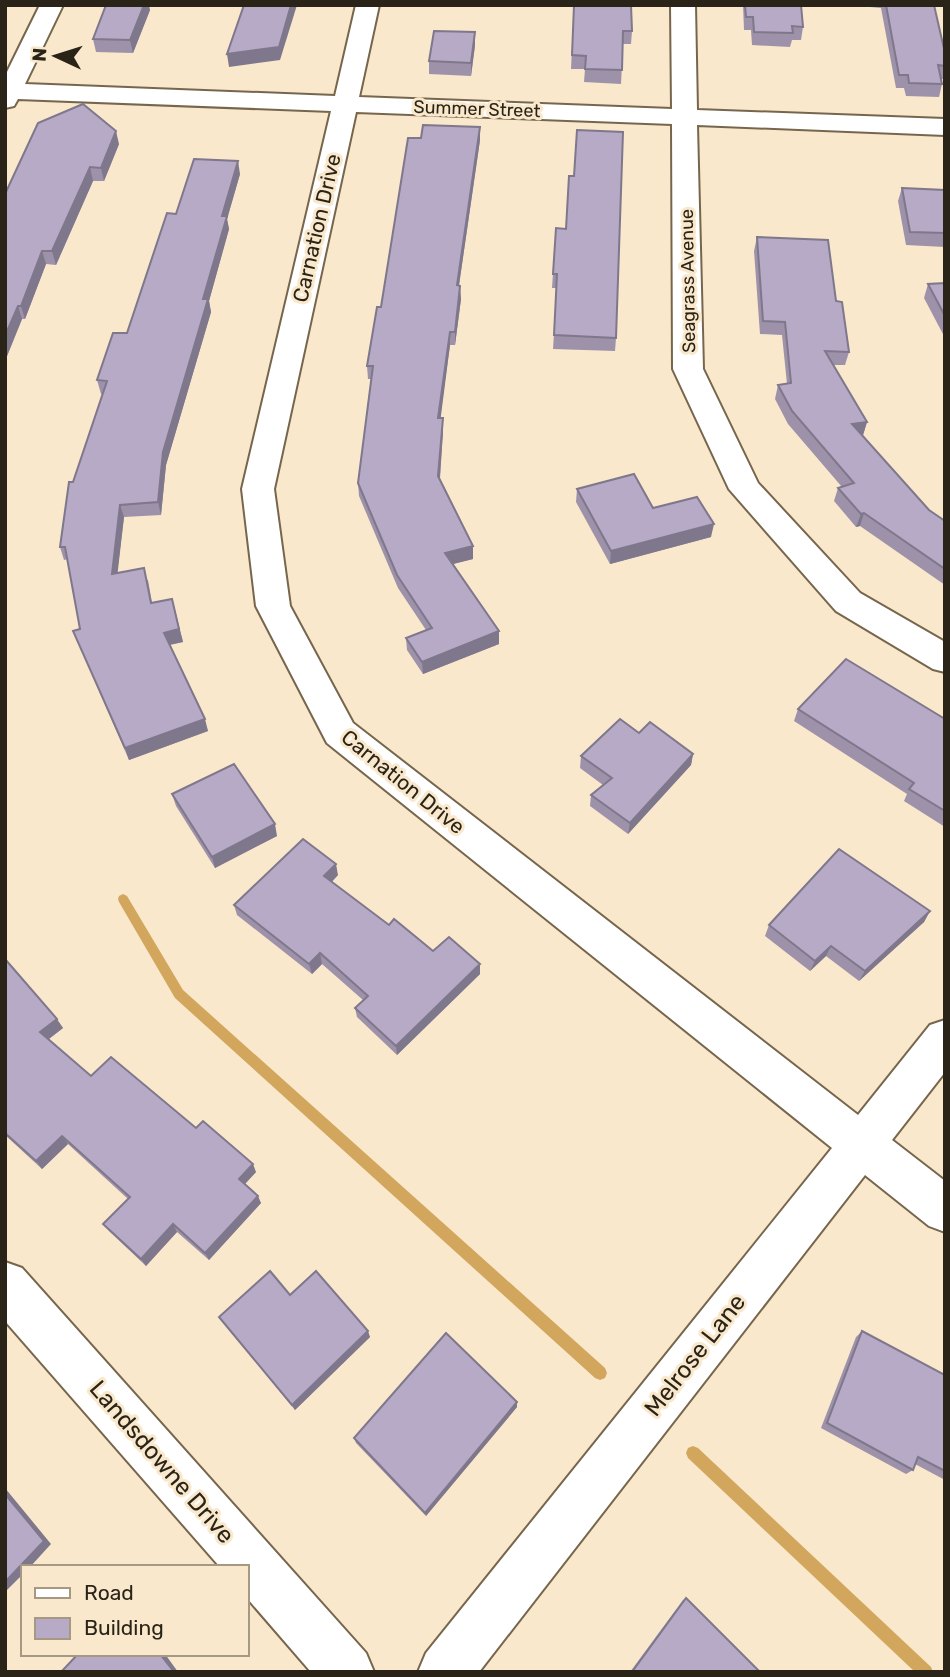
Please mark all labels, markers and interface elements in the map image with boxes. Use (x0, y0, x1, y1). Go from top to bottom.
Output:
north arrow (21, 21, 91, 91)
text: N (28, 47, 51, 62)
street label: Summer Street (413, 96, 541, 122)
street label: Carnation Drive (287, 151, 346, 305)
street label: Seagrass Avenue (676, 209, 700, 353)
street label: Carnation Drive (337, 724, 470, 839)
street label: Melrose Lane (639, 1288, 751, 1422)
street label: Landsdowne Drive (84, 1375, 240, 1549)
legend (21, 1565, 248, 1656)
text: Road (84, 1580, 134, 1605)
text: Building (84, 1615, 164, 1640)

